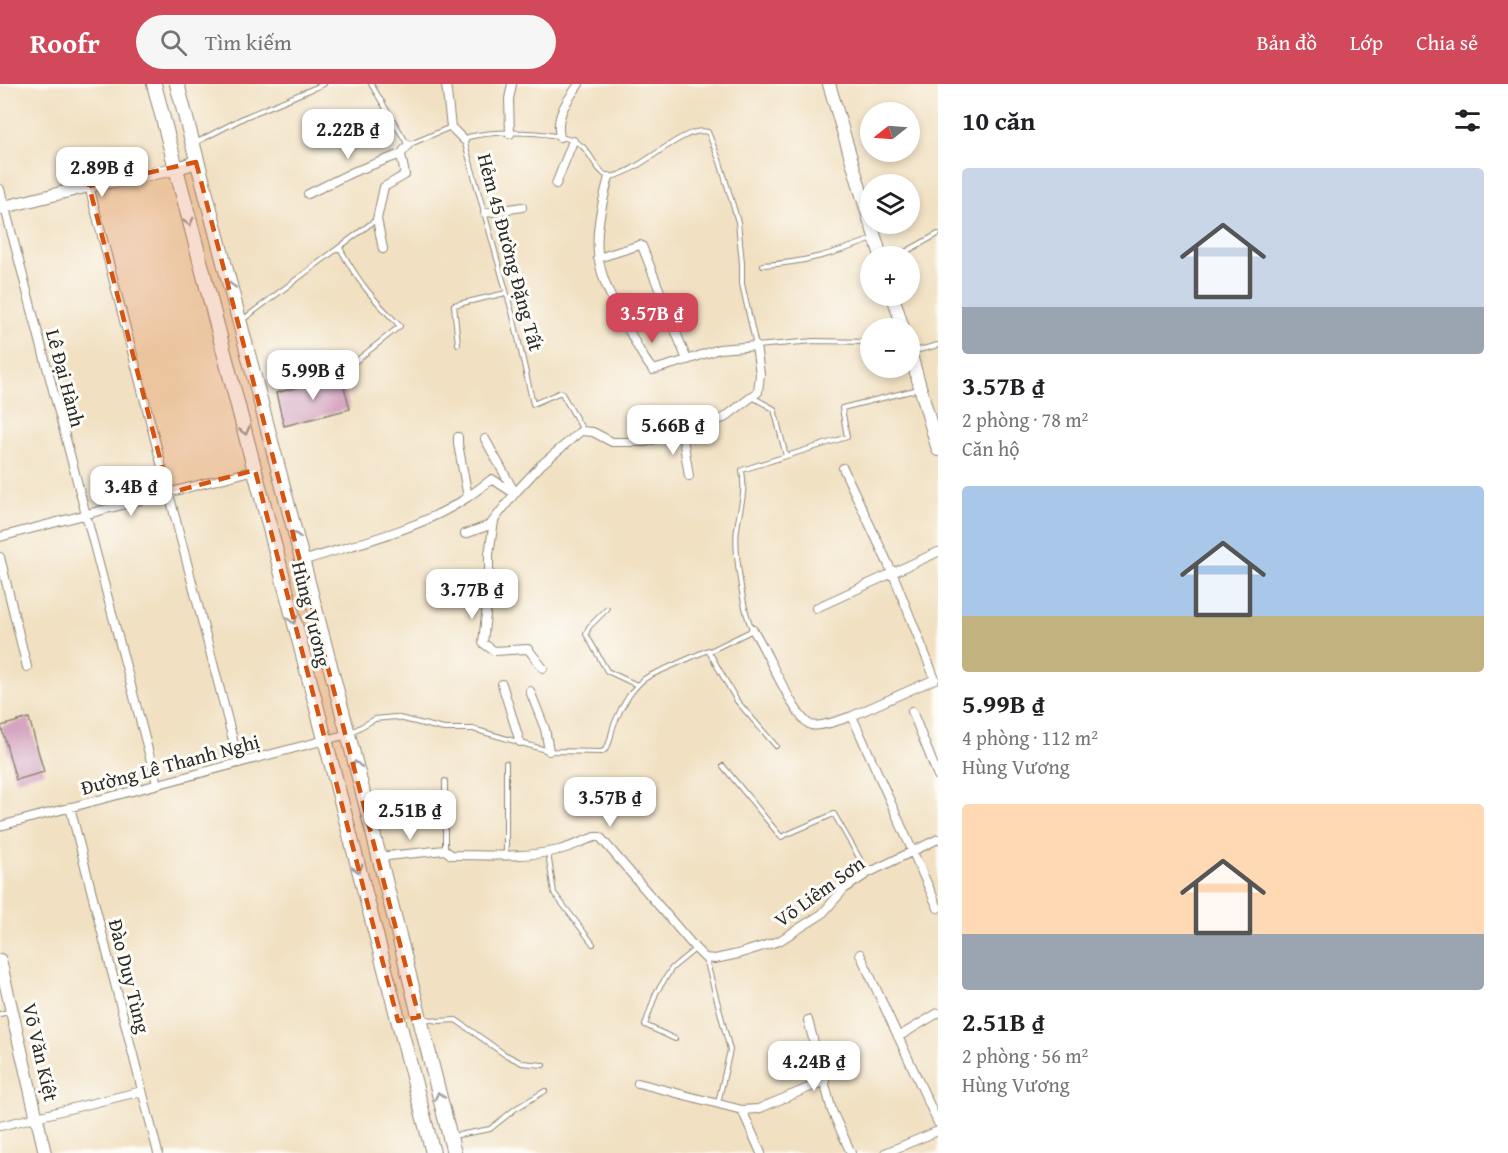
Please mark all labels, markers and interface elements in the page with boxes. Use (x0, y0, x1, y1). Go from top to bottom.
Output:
search box (136, 15, 556, 69)
text: Roofr (30, 22, 100, 63)
icon: search (157, 26, 190, 59)
text: Tìm kiếm (205, 26, 292, 58)
text: Bản đồ (1257, 27, 1317, 58)
text: Lớp (1350, 27, 1383, 58)
text: Chia sẻ (1416, 27, 1478, 58)
text: 10 căn (962, 101, 1035, 140)
north arrow (860, 102, 920, 162)
map controls (860, 102, 920, 378)
icon: filters (1451, 104, 1484, 137)
pin: 2.22B ₫ (293, 109, 403, 160)
text: 2.22B ₫ (316, 114, 380, 143)
pin: 2.89B ₫ (47, 147, 157, 198)
street label: Hẻm 45 Đường Đặng Tất (471, 150, 551, 354)
text: 2.89B ₫ (70, 152, 134, 181)
button: layers (860, 174, 920, 234)
icon: home (1169, 207, 1277, 315)
one-way arrow (182, 216, 194, 227)
button: + (860, 246, 920, 306)
one-way arrow (225, 281, 237, 292)
pin: 3.57B ₫ (597, 293, 707, 344)
text: 3.57B ₫ (620, 298, 684, 327)
button: − (860, 318, 920, 378)
street label: Lê Đại Hành (39, 326, 93, 430)
pin: 5.99B ₫ (258, 350, 368, 401)
text: 5.99B ₫ (281, 355, 345, 384)
text: 3.57B ₫ (962, 366, 1045, 405)
pin: 5.66B ₫ (618, 405, 728, 456)
text: 2 phòng · 78 m² (962, 405, 1088, 434)
text: 5.66B ₫ (641, 410, 705, 439)
one-way arrow (238, 425, 250, 436)
text: Căn hộ (962, 434, 1019, 463)
pin: 3.4B ₫ (82, 466, 180, 517)
text: 3.4B ₫ (104, 471, 158, 500)
icon: home (1169, 525, 1277, 633)
one-way arrow (290, 531, 302, 541)
street label: Hùng Vương (285, 558, 339, 670)
pin: 3.77B ₫ (417, 569, 527, 620)
text: 3.77B ₫ (440, 574, 504, 603)
one-way arrow (286, 614, 299, 624)
text: 5.99B ₫ (962, 684, 1045, 723)
text: 4 phòng · 112 m² (962, 723, 1098, 752)
street label: Đường Lê Thanh Nghị (78, 726, 263, 802)
text: Hùng Vương (962, 752, 1070, 781)
one-way arrow (350, 760, 363, 770)
pin: 3.57B ₫ (555, 777, 665, 828)
text: 3.57B ₫ (578, 782, 642, 811)
pin: 2.51B ₫ (355, 790, 465, 841)
text: 2.51B ₫ (378, 795, 442, 824)
icon: home (1169, 843, 1277, 951)
street label: Võ Liêm Sơn (768, 848, 870, 934)
one-way arrow (351, 864, 363, 874)
street label: Đào Duy Tùng (102, 916, 158, 1036)
street label: Võ Văn Kiệt (16, 1000, 66, 1104)
text: 2.51B ₫ (962, 1002, 1045, 1041)
pin: 4.24B ₫ (759, 1041, 869, 1092)
text: 2 phòng · 56 m² (962, 1041, 1088, 1070)
text: 4.24B ₫ (782, 1046, 846, 1075)
text: Hùng Vương (962, 1070, 1070, 1099)
one-way arrow (434, 1092, 446, 1102)

